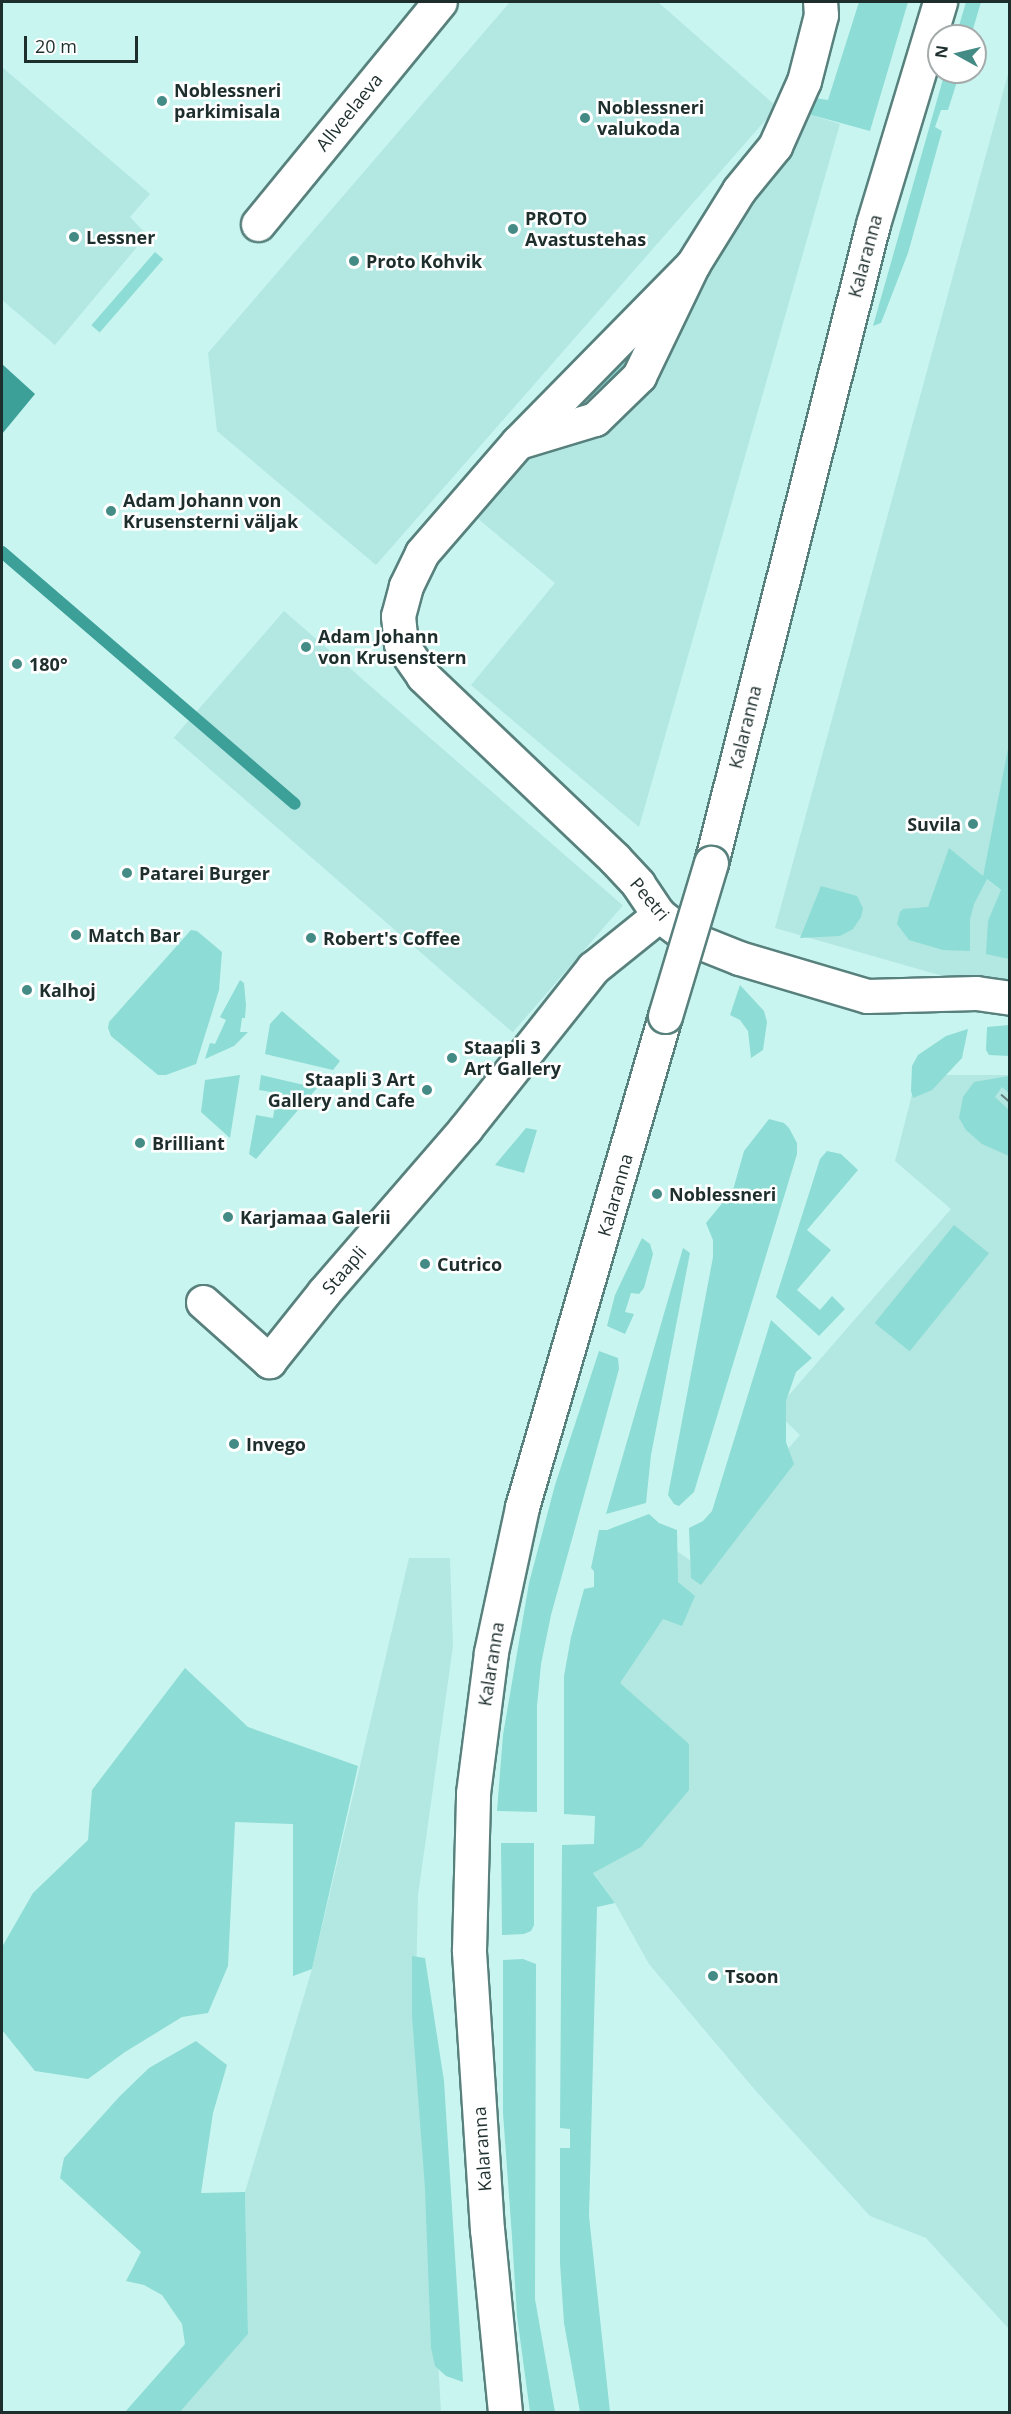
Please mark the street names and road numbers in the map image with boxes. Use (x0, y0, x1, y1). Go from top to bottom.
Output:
street label: Allveelaeva (311, 69, 387, 155)
street label: Kalaranna (844, 212, 886, 300)
street label: Kalaranna (724, 683, 766, 771)
street label: Peetri (626, 873, 674, 925)
street label: Kalaranna (593, 1151, 637, 1239)
street label: Staapli (317, 1242, 371, 1298)
street label: Kalaranna (474, 1620, 508, 1708)
street label: Kalaranna (468, 2106, 496, 2192)

